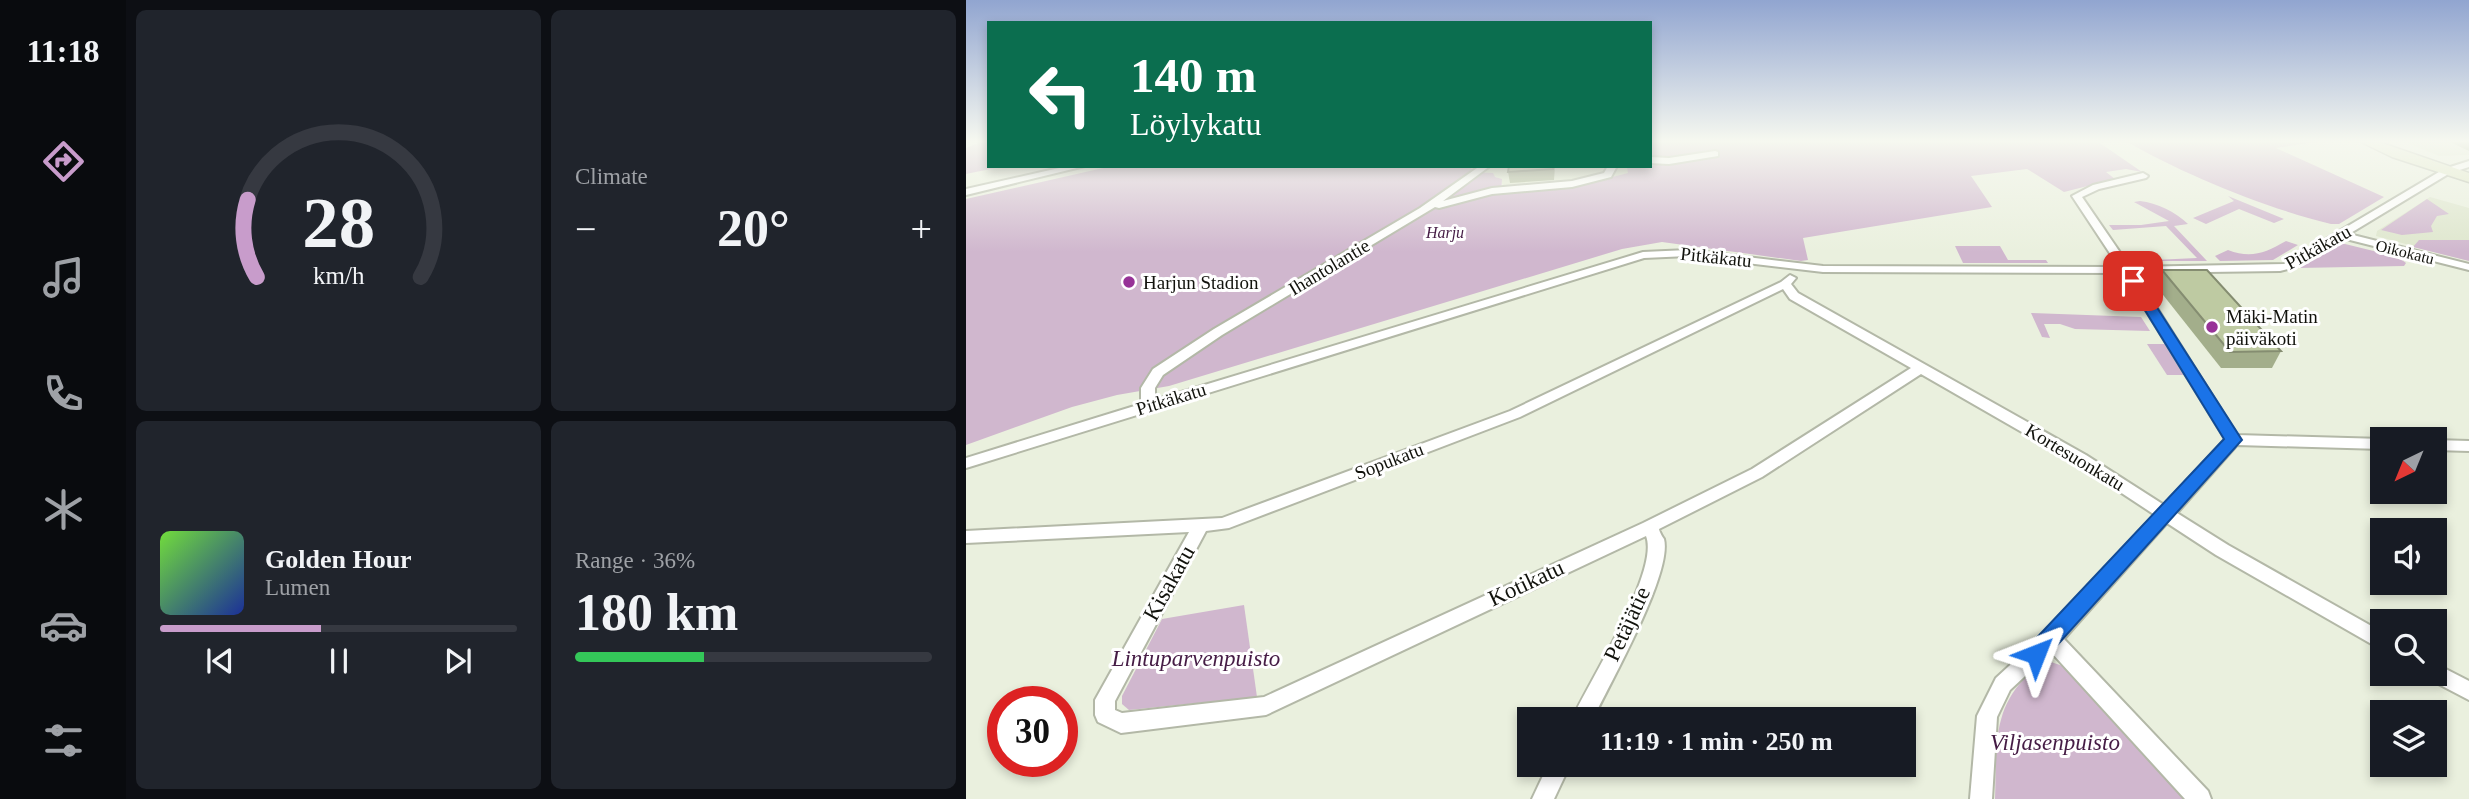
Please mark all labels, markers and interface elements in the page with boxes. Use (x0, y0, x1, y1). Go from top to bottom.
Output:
text: 11:18 (27, 33, 99, 69)
text: 140 m (1130, 48, 1257, 103)
icon: left (1015, 49, 1106, 140)
text: Löylykatu (1130, 106, 1262, 142)
icon: directions (39, 137, 88, 186)
text: Climate (575, 164, 648, 189)
text: 28 (302, 182, 375, 263)
text: 20° (717, 200, 790, 257)
text: − (575, 208, 596, 250)
text: + (911, 208, 932, 250)
street label: Pitkäkatu (2282, 220, 2355, 274)
park label: Harju (1425, 224, 1464, 242)
street label: Ihantolantie (1285, 235, 1373, 299)
street label: Oikokatu (2374, 237, 2436, 267)
street label: Pitkäkatu (1679, 243, 1753, 271)
pin (2103, 251, 2163, 311)
icon: music (39, 253, 88, 302)
text: km/h (313, 261, 365, 288)
icon: arrive (2114, 262, 2152, 300)
place label: Harjun Stadion (1143, 272, 1259, 293)
marker: Harjun Stadion (1121, 274, 1137, 290)
place label: Mäki-Matin päiväkoti (2226, 306, 2318, 349)
marker: Mäki-Matin päiväkoti (2204, 319, 2220, 335)
icon: phone (39, 369, 88, 418)
street label: Pitkäkatu (1134, 378, 1209, 420)
street label: Kortesuonkatu (2022, 419, 2129, 495)
north arrow (2370, 427, 2446, 504)
map controls (2370, 427, 2447, 777)
street label: Sopukatu (1352, 438, 1427, 484)
icon: climate (39, 485, 88, 534)
button: sound (2370, 518, 2447, 595)
street label: Kisakatu (1138, 541, 1200, 625)
text: Golden Hour (265, 545, 412, 574)
text: Range · 36% (575, 548, 695, 573)
street label: Kotikatu (1484, 554, 1568, 611)
text: Lumen (265, 575, 330, 600)
street label: Petäjätie (1599, 583, 1655, 665)
text: 180 km (575, 584, 738, 641)
icon: car (39, 601, 88, 650)
button: search (2370, 609, 2447, 686)
position arrow (1999, 617, 2073, 691)
icon: previous (201, 642, 239, 680)
icon: pause (320, 642, 358, 680)
icon: next (439, 642, 477, 680)
park label: Lintuparvenpuisto (1111, 646, 1280, 671)
speed limit sign: 30 (987, 686, 1078, 777)
button: layers (2370, 700, 2447, 777)
icon: filters (39, 716, 88, 765)
text: 11:19 · 1 min · 250 m (1600, 727, 1833, 756)
park label: Viljasenpuisto (1990, 730, 2120, 755)

